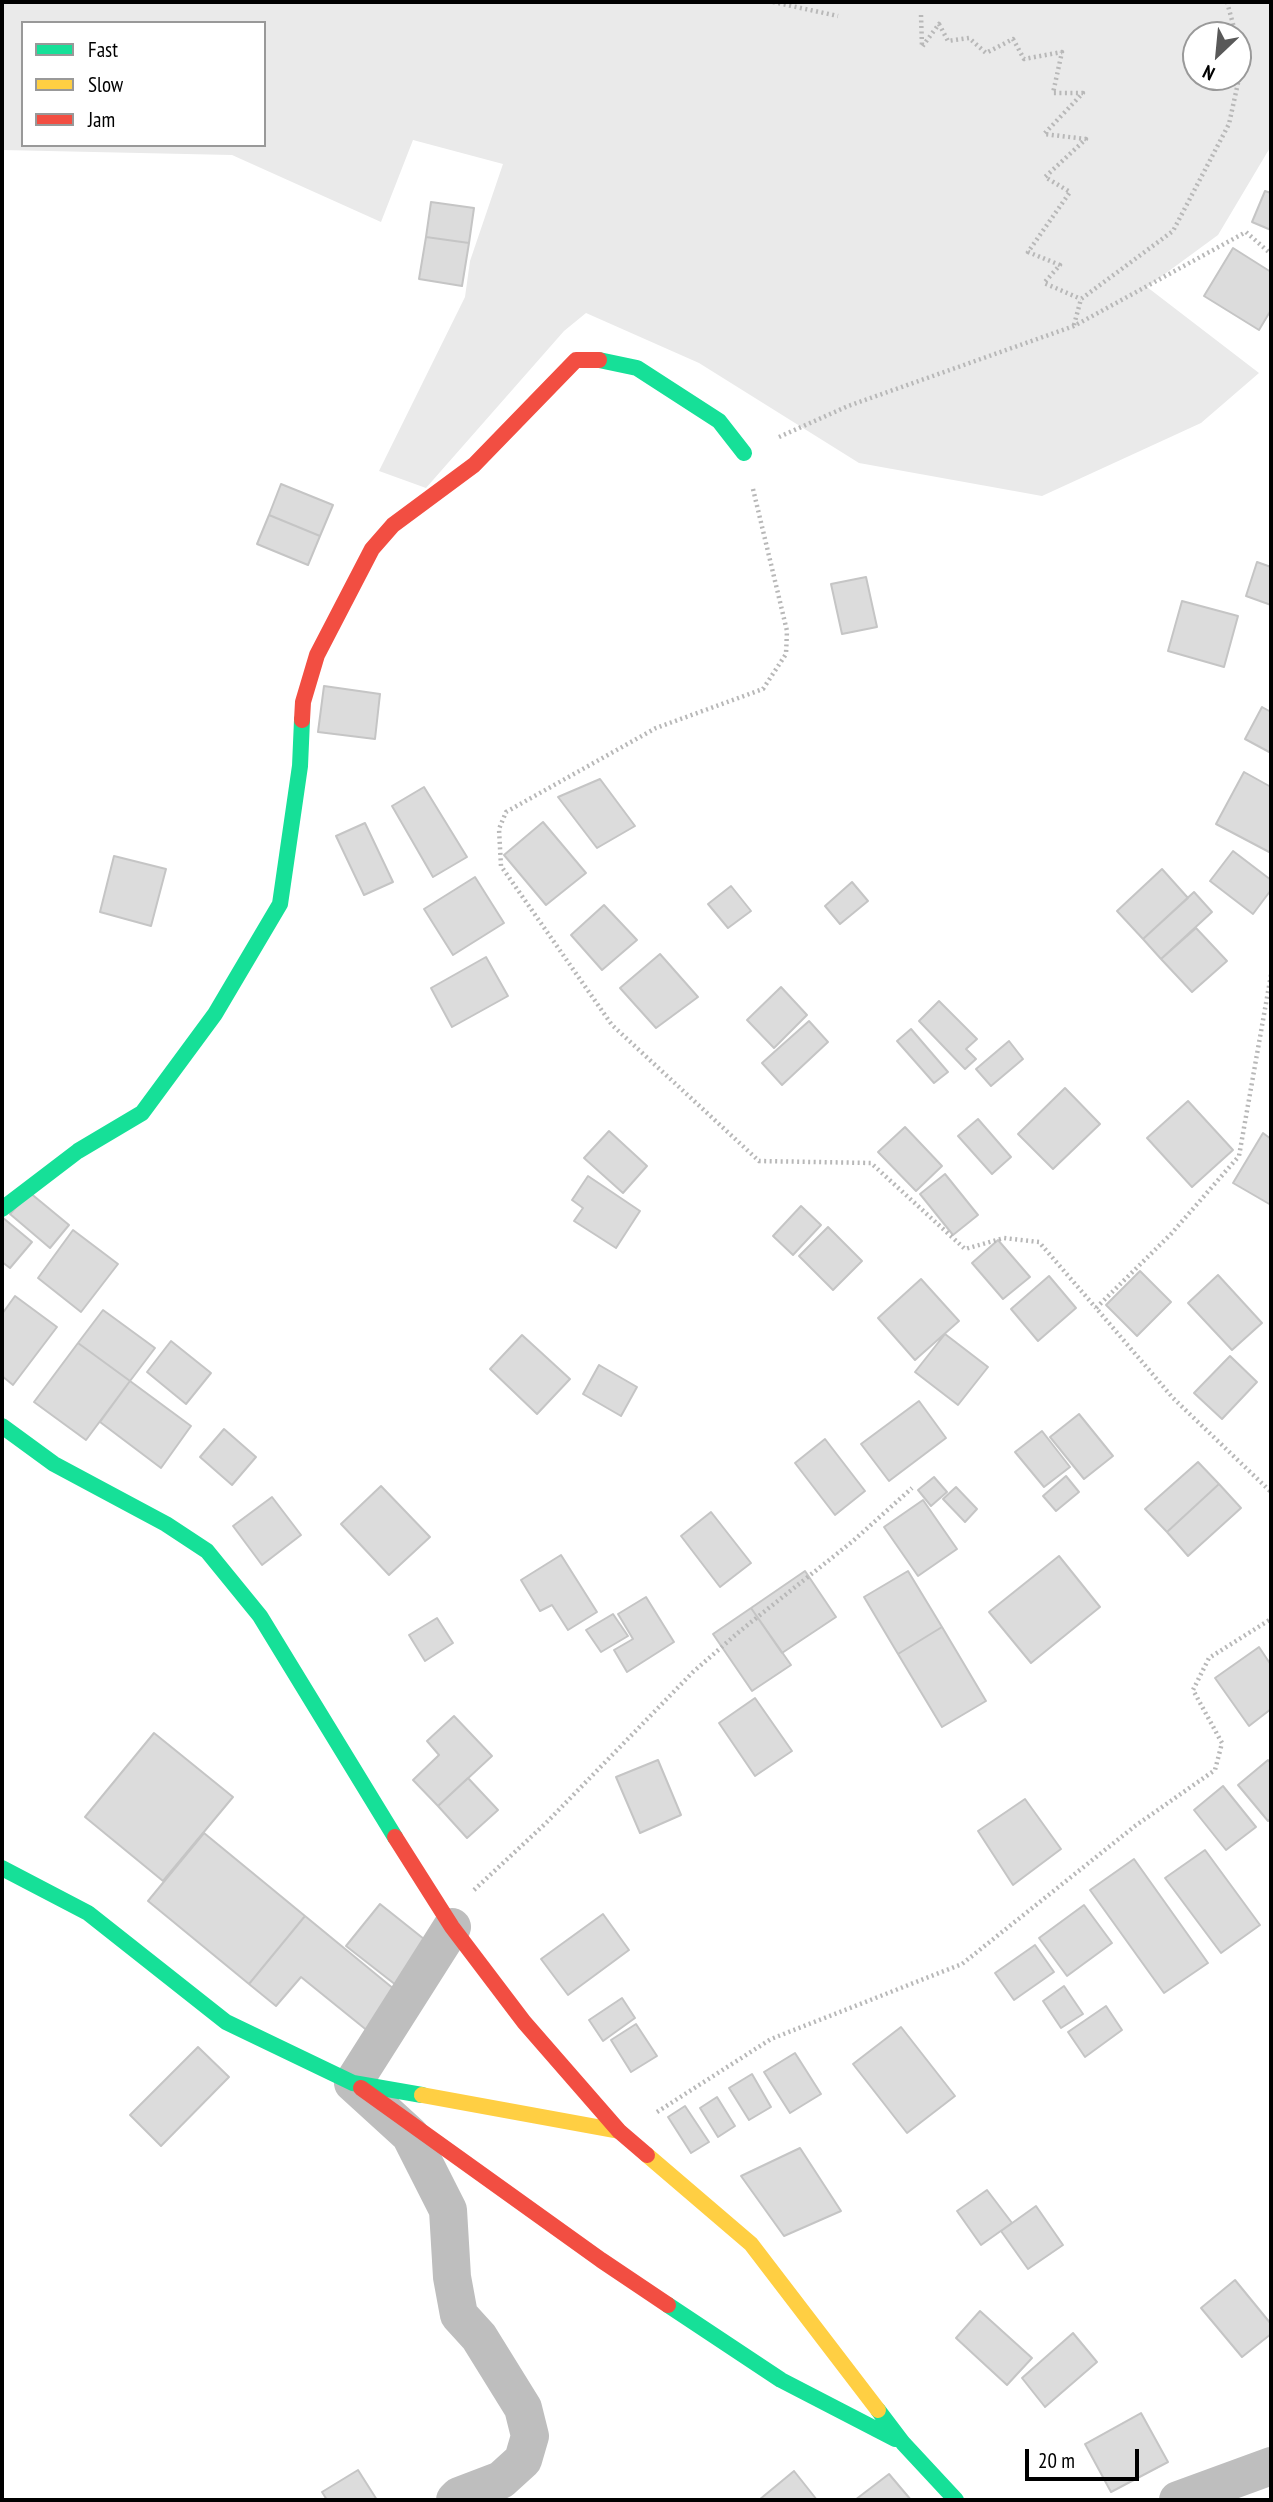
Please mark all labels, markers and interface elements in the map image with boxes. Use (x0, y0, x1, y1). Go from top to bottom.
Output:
legend (21, 21, 266, 147)
north arrow (1182, 21, 1252, 91)
text: Fast (88, 36, 118, 63)
text: N (1199, 60, 1219, 86)
text: Slow (88, 71, 123, 98)
text: Jam (88, 106, 115, 133)
scale bar (1028, 2436, 1142, 2480)
text: 20 m (1038, 2447, 1075, 2474)

